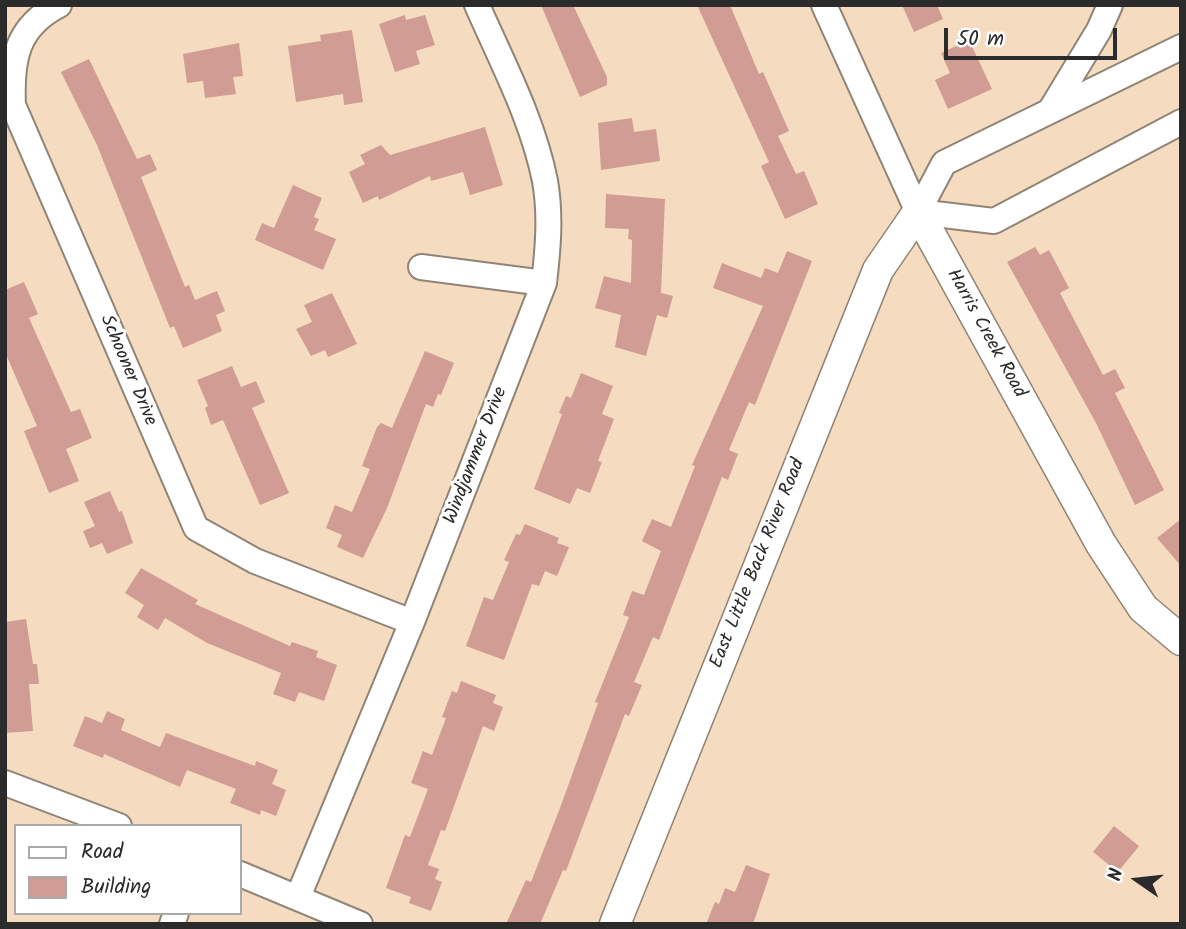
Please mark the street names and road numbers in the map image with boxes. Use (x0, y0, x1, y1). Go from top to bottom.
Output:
street label: Harris Creek Road (940, 266, 1030, 402)
street label: Schooner Drive (93, 312, 161, 430)
street label: Windjammer Drive (440, 384, 514, 528)
street label: East Little Back River Road (707, 456, 811, 672)

